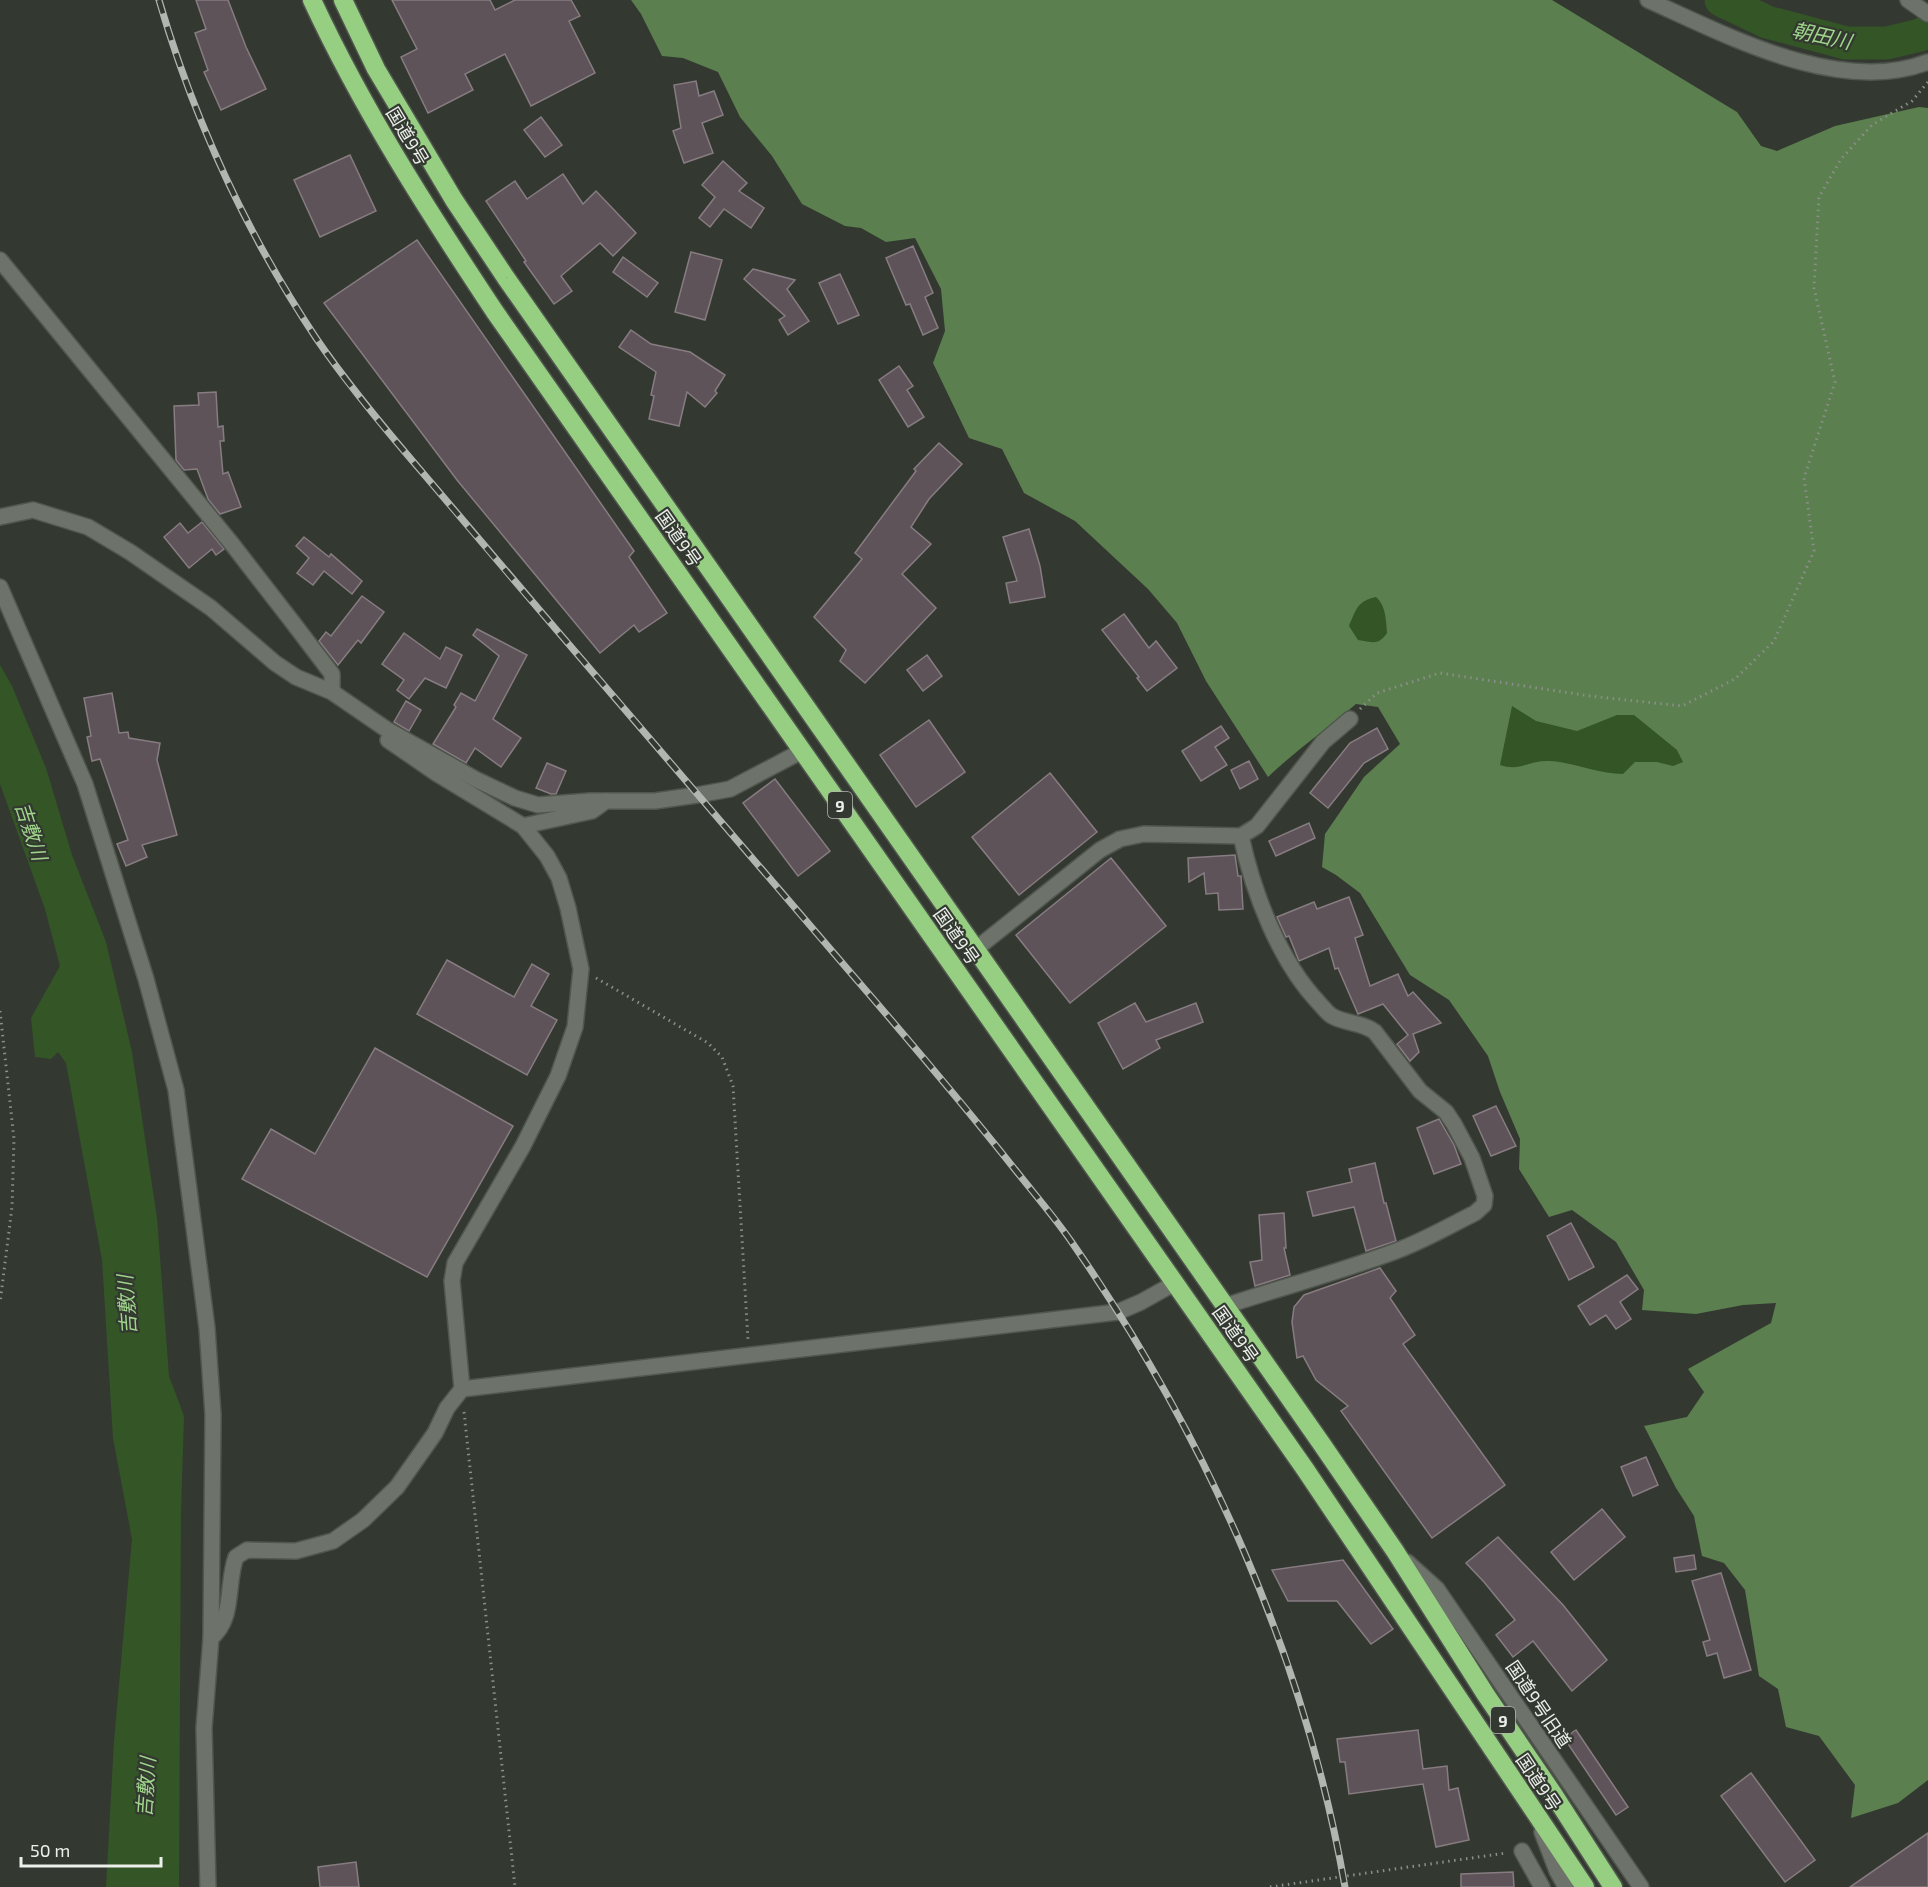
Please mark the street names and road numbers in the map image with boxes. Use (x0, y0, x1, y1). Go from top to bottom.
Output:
street label: 国道9号 (382, 103, 434, 169)
street label: 国道9号 (652, 505, 706, 571)
road number: 9 (828, 792, 852, 818)
street label: 国道9号 (930, 903, 984, 969)
street label: 国道9号 (1209, 1301, 1263, 1367)
street label: 国道9号旧道 (1502, 1656, 1576, 1752)
road number: 9 (1491, 1707, 1515, 1733)
street label: 国道9号 (1512, 1749, 1566, 1815)

